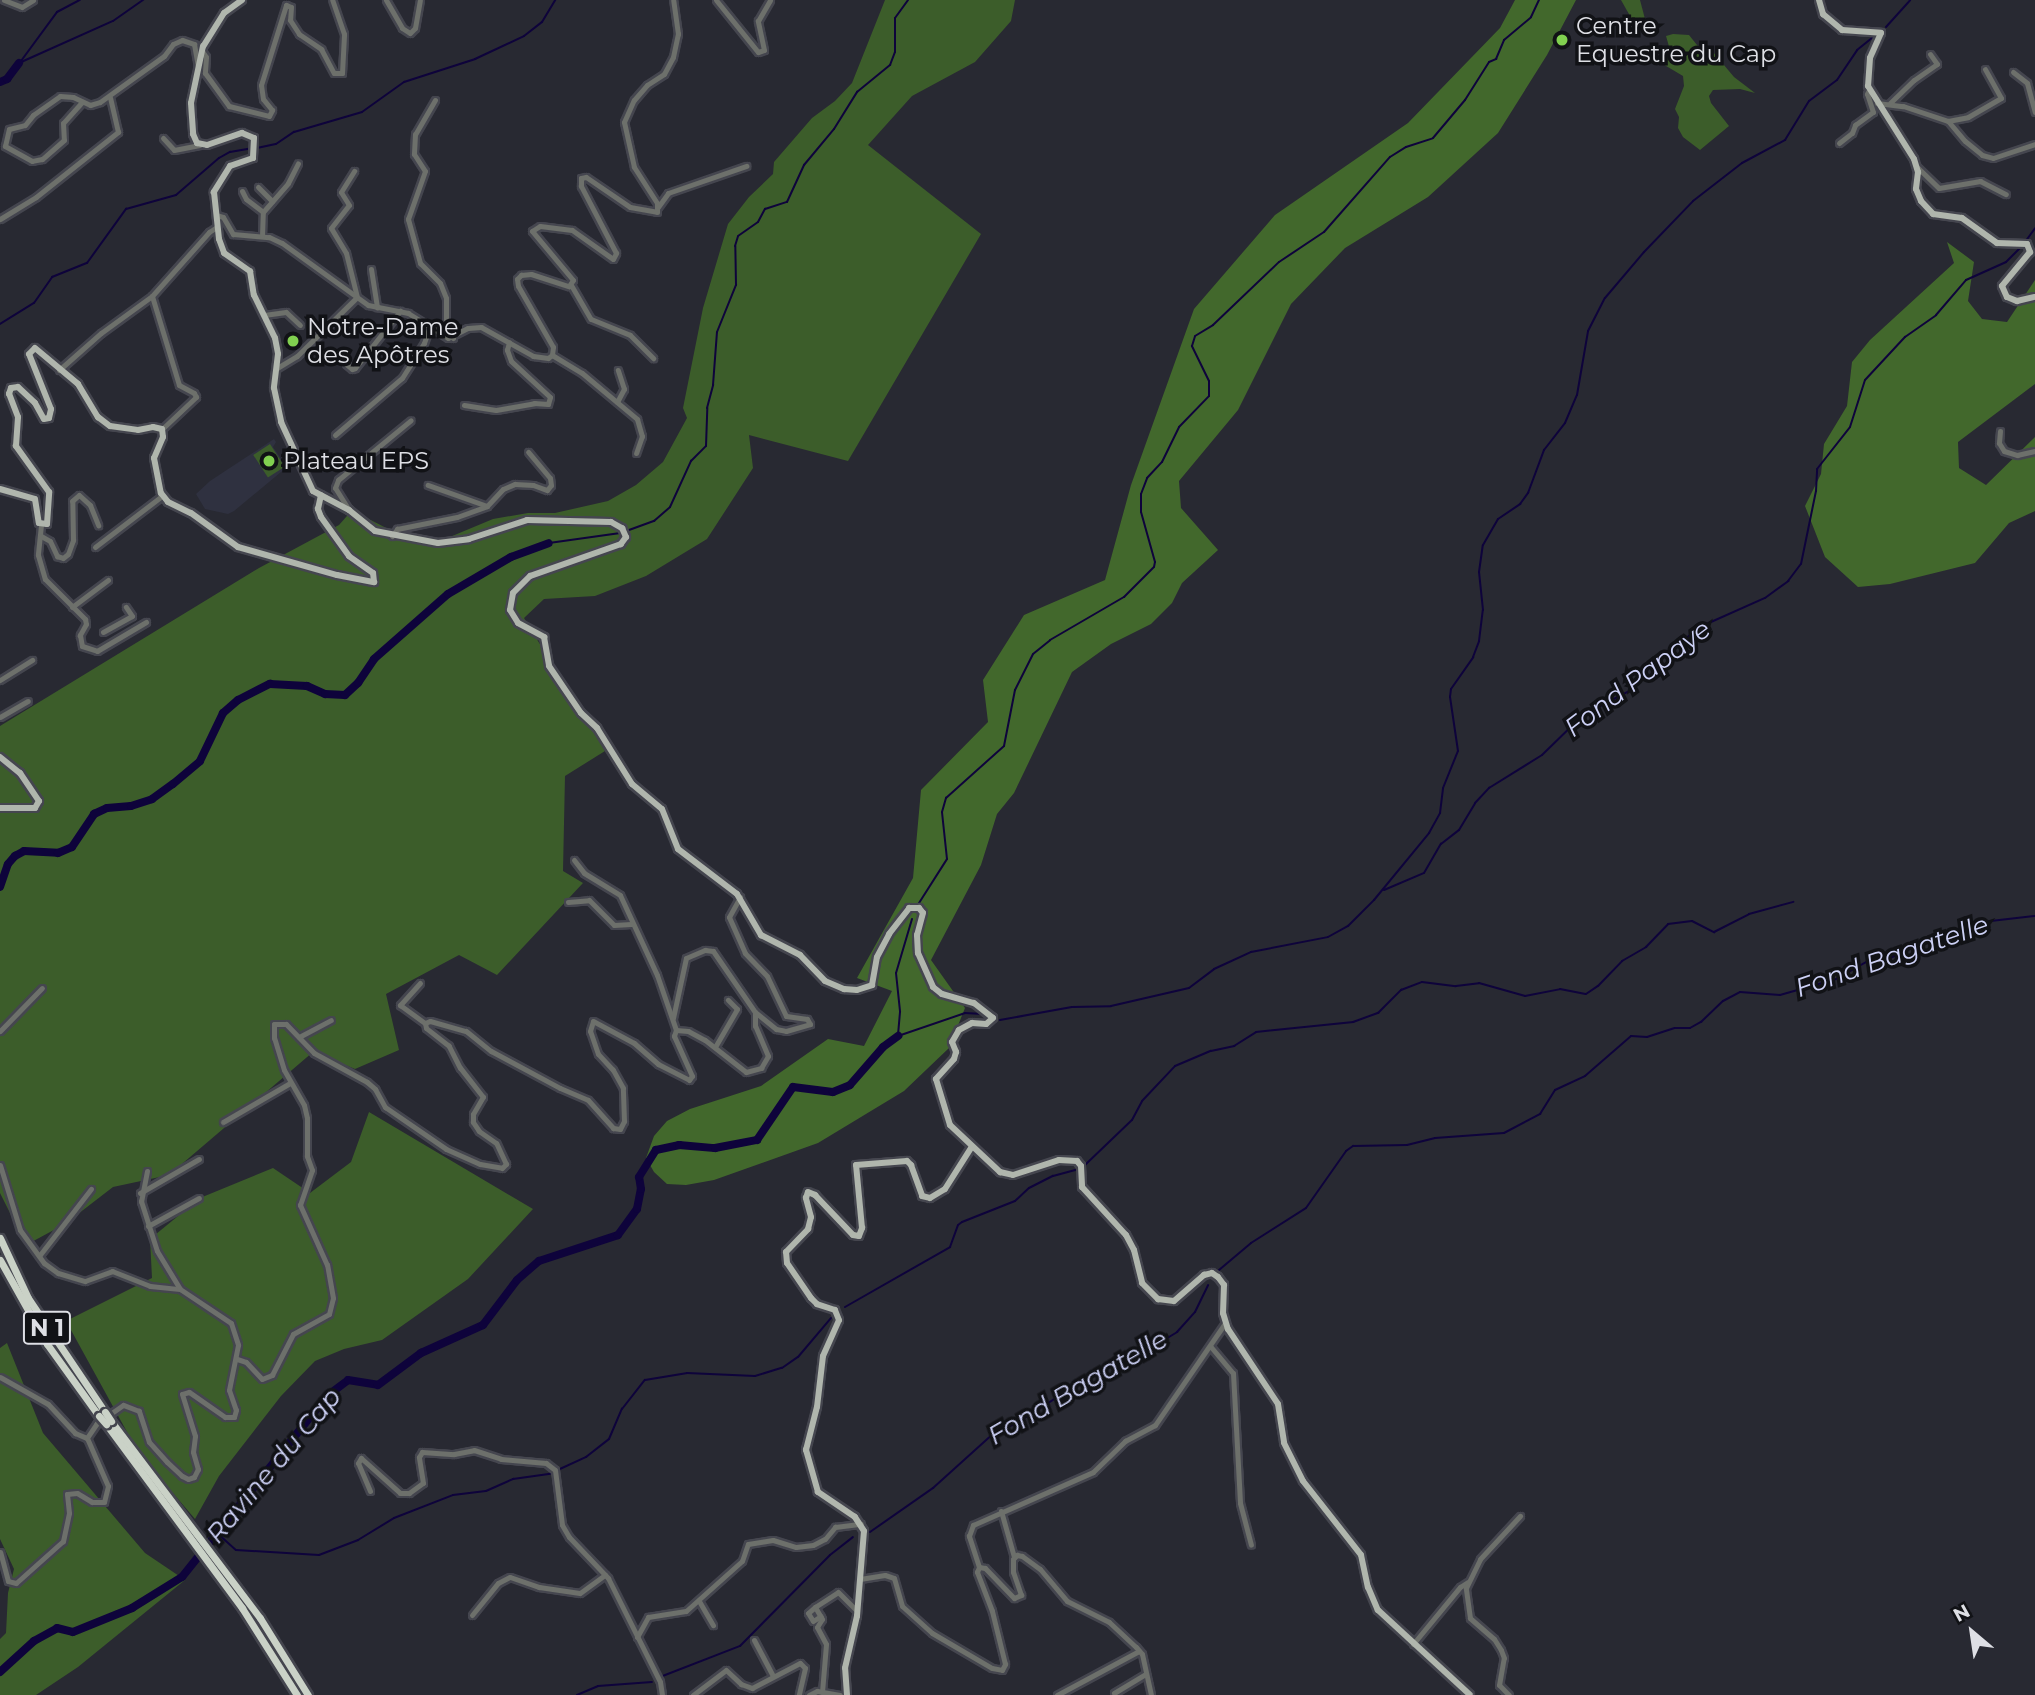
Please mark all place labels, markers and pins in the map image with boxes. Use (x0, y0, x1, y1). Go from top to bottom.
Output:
place label: Centre Equestre du Cap (1576, 12, 1776, 68)
marker: Centre Equestre du Cap (1554, 32, 1570, 48)
place label: Notre-Dame des Apôtres (307, 313, 458, 369)
marker: Notre-Dame des Apôtres (285, 333, 301, 349)
place label: Plateau EPS (283, 447, 429, 475)
marker: Plateau EPS (261, 453, 277, 469)

